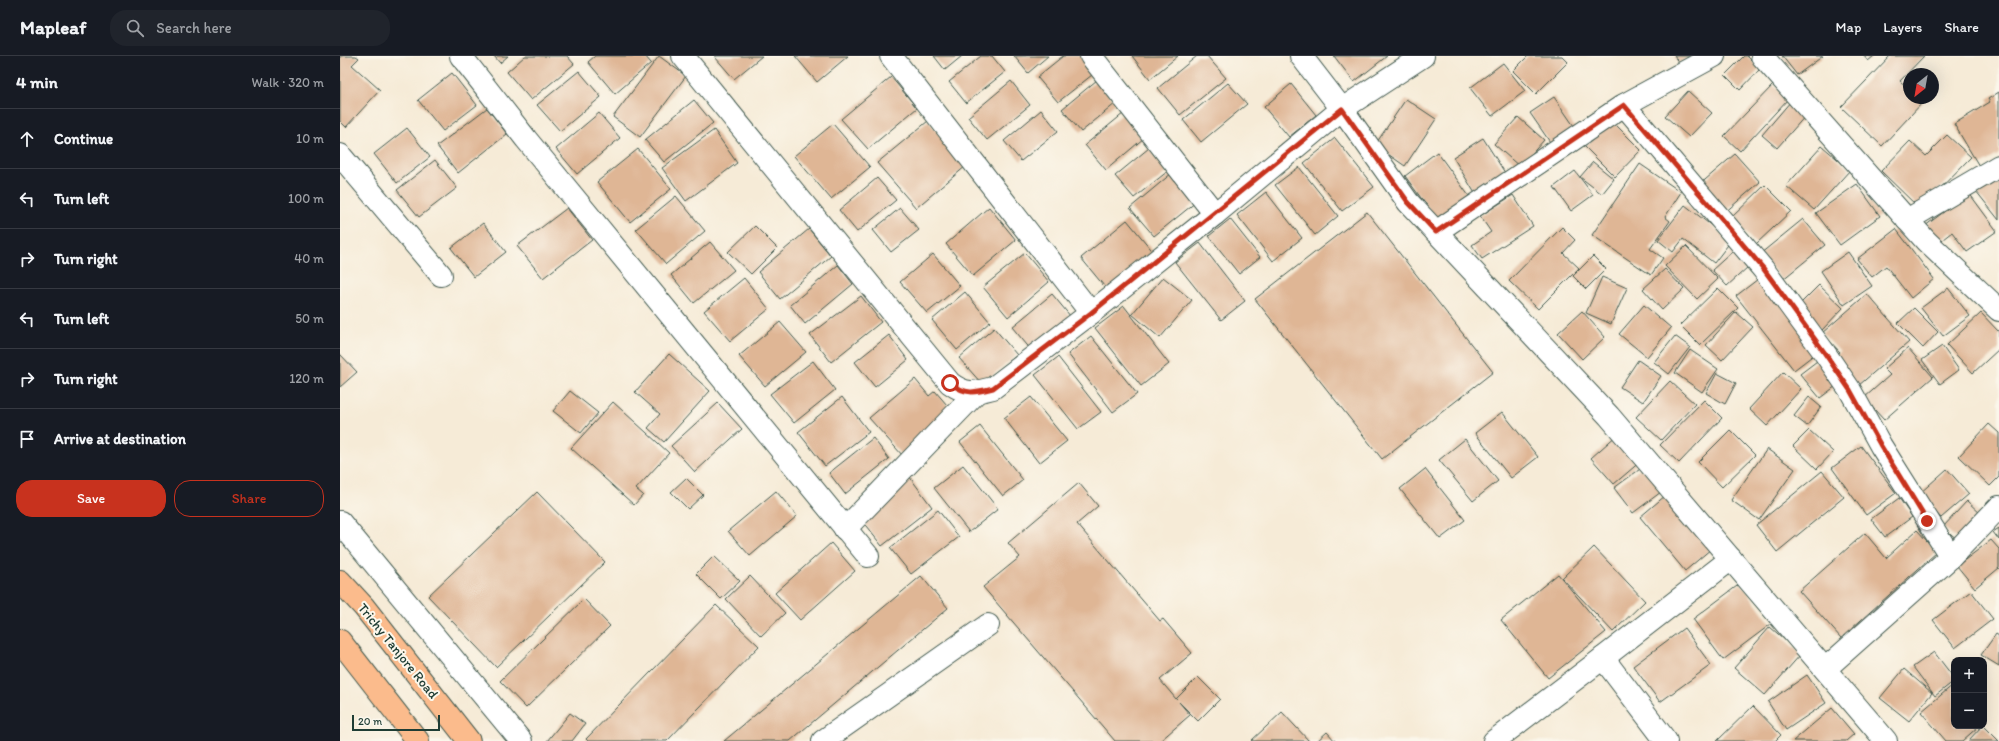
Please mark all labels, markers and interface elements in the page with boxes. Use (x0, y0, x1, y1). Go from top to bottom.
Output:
search box (110, 10, 390, 46)
text: Mapleaf (20, 16, 86, 39)
icon: search (124, 17, 146, 39)
text: Search here (156, 19, 232, 37)
text: Map (1836, 19, 1861, 36)
text: Layers (1883, 19, 1922, 36)
text: Share (1944, 19, 1979, 36)
north arrow (1903, 68, 1939, 104)
text: 4 min (16, 72, 58, 92)
text: Walk · 320 m (252, 75, 324, 90)
icon: ahead (16, 128, 38, 150)
text: Continue (54, 130, 113, 148)
text: 10 m (296, 131, 324, 146)
icon: left (16, 188, 38, 210)
text: Turn left (54, 190, 109, 208)
text: 100 m (288, 191, 324, 206)
icon: right (16, 248, 38, 270)
text: Turn right (54, 250, 118, 268)
text: 40 m (294, 251, 324, 266)
icon: left (16, 308, 38, 330)
text: Turn left (54, 310, 109, 328)
text: 50 m (295, 311, 324, 326)
icon: right (16, 368, 38, 390)
text: Turn right (54, 370, 118, 388)
text: 120 m (289, 371, 324, 386)
route start (941, 374, 959, 392)
icon: arrive (16, 428, 38, 450)
text: Arrive at destination (54, 430, 186, 448)
button: Save (16, 480, 166, 517)
button: Share (174, 480, 324, 517)
route end (1918, 512, 1936, 530)
street label: Trichy Tanjore Road (354, 600, 442, 703)
map controls (1951, 657, 1987, 729)
button: + (1951, 657, 1987, 693)
button: − (1951, 693, 1987, 729)
scale bar (352, 713, 440, 732)
text: 20 m (358, 715, 382, 728)

